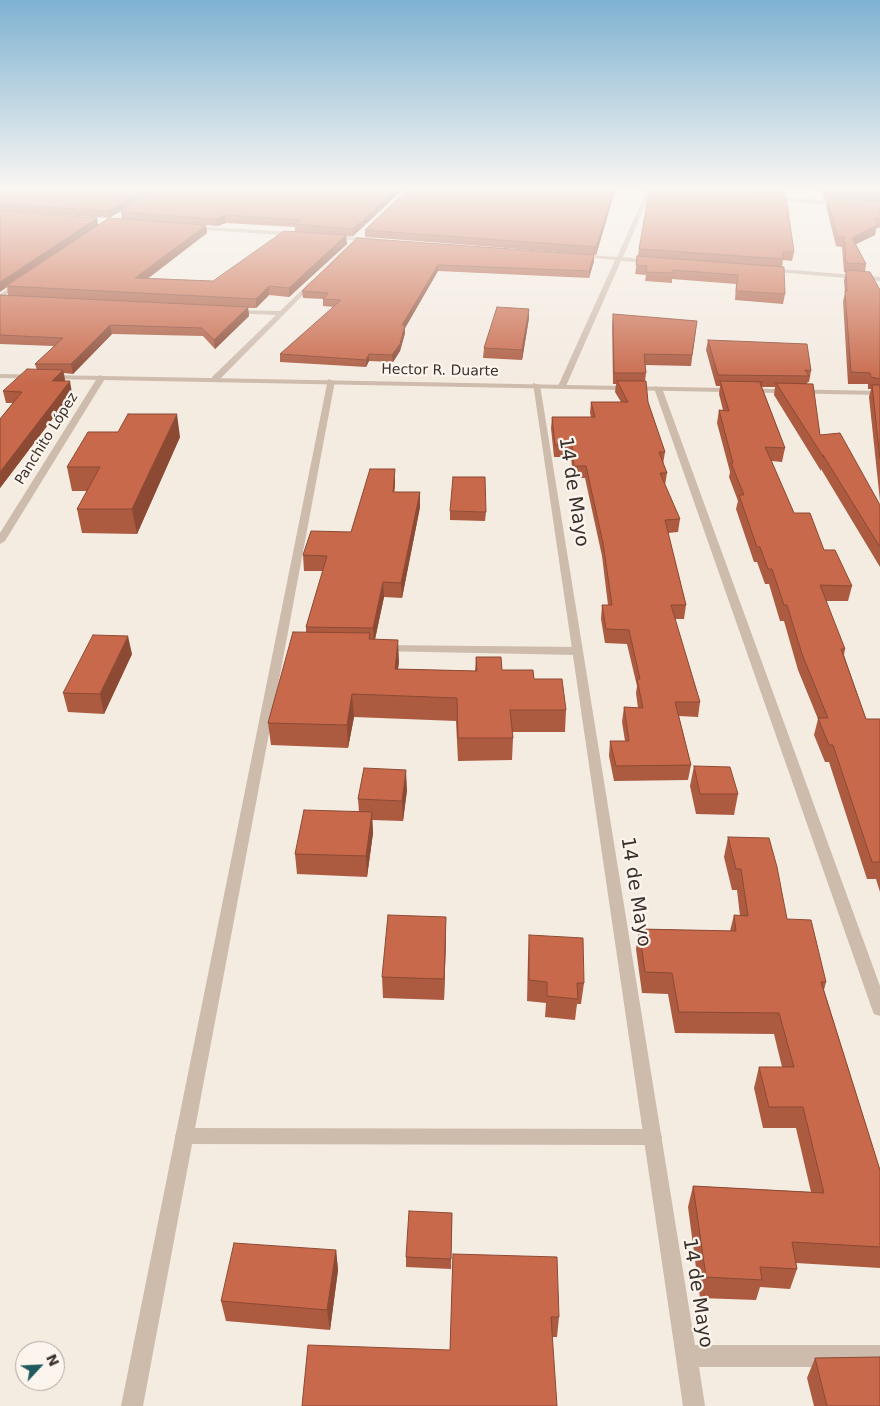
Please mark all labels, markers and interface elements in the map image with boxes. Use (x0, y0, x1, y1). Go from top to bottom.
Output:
street label: Hector R. Duarte (381, 362, 499, 380)
street label: Panchito López (12, 390, 82, 488)
street label: 14 de Mayo (553, 435, 593, 549)
street label: 14 de Mayo (615, 835, 655, 949)
street label: 14 de Mayo (677, 1236, 717, 1350)
north arrow (15, 1341, 65, 1391)
text: N (43, 1351, 62, 1369)

